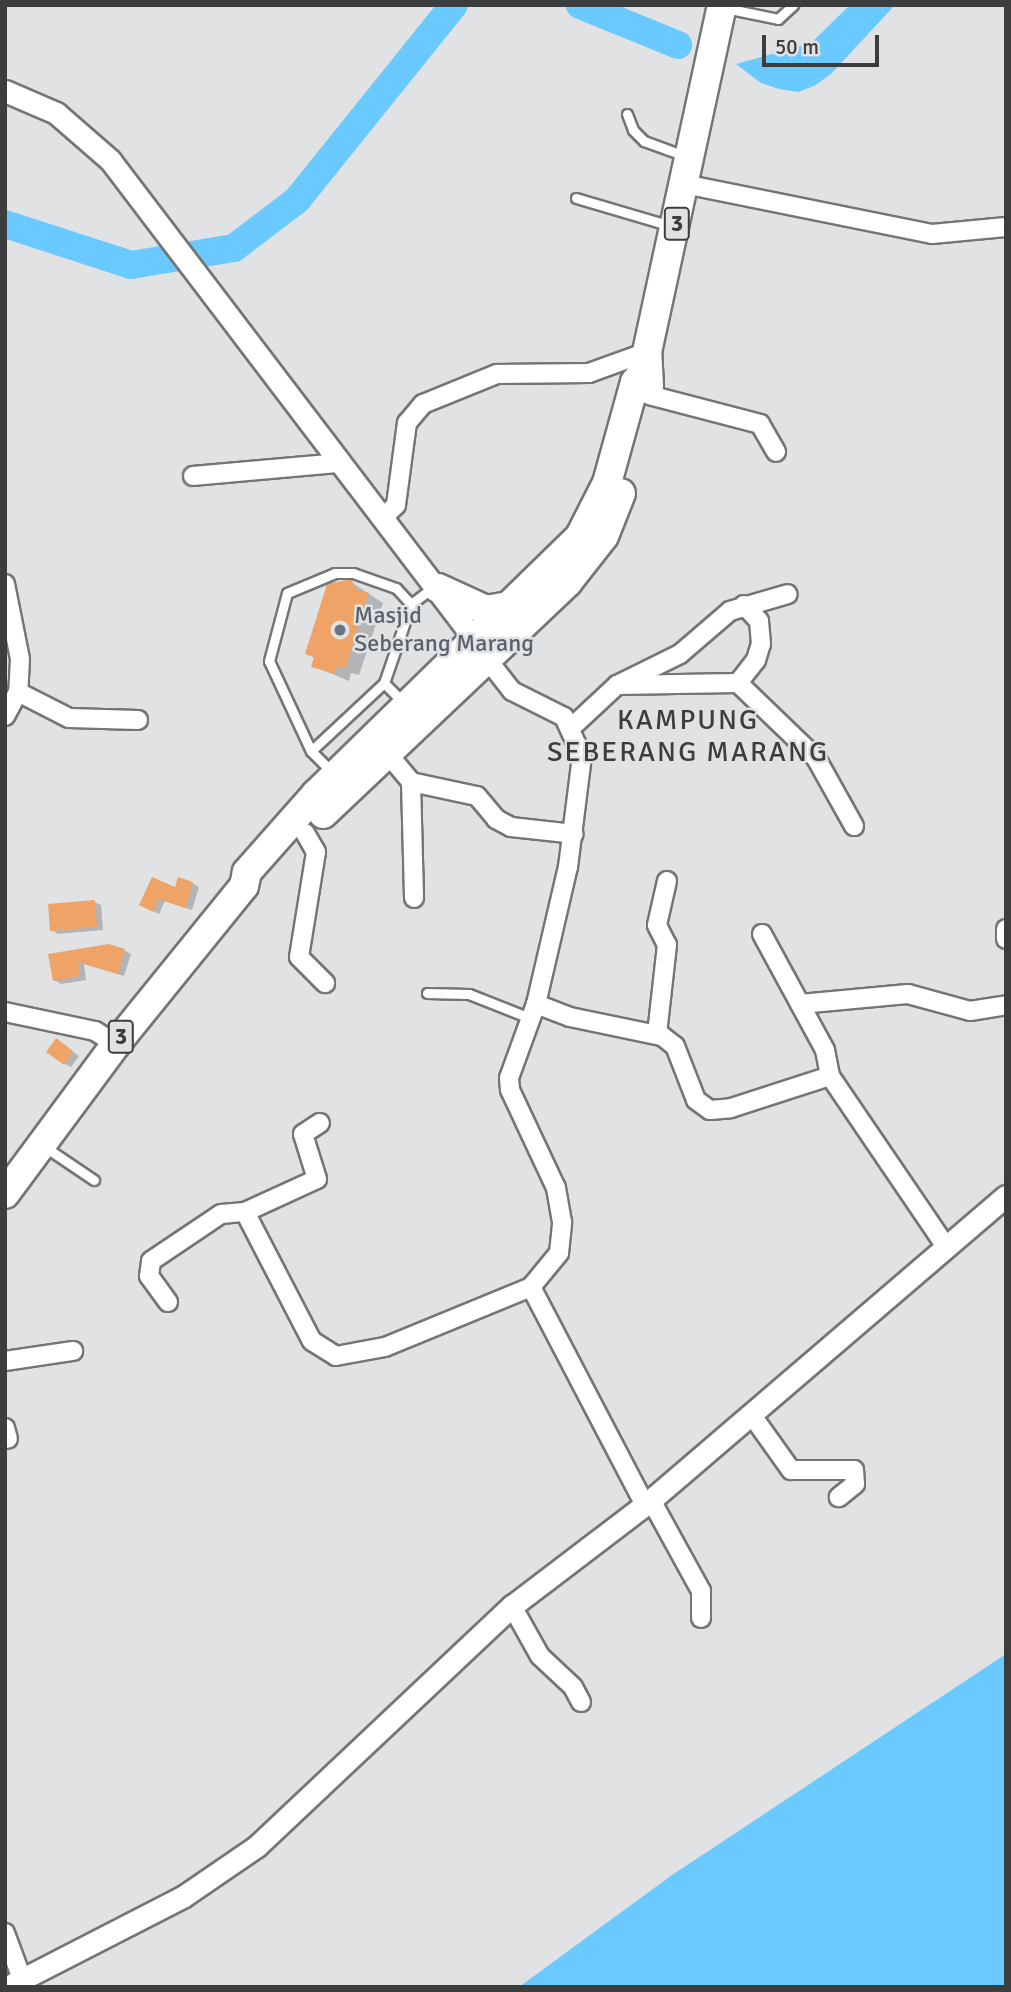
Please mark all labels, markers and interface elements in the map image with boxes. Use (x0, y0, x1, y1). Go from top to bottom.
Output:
scale bar (766, 21, 883, 65)
text: 50 m (775, 34, 819, 60)
road number: 3 (663, 204, 691, 244)
place label: Masjid Seberang Marang (354, 602, 534, 658)
marker: Masjid Seberang Marang (332, 622, 348, 638)
district label: KAMPUNG SEBERANG MARANG (549, 703, 827, 769)
road number: 3 (107, 1018, 135, 1056)

